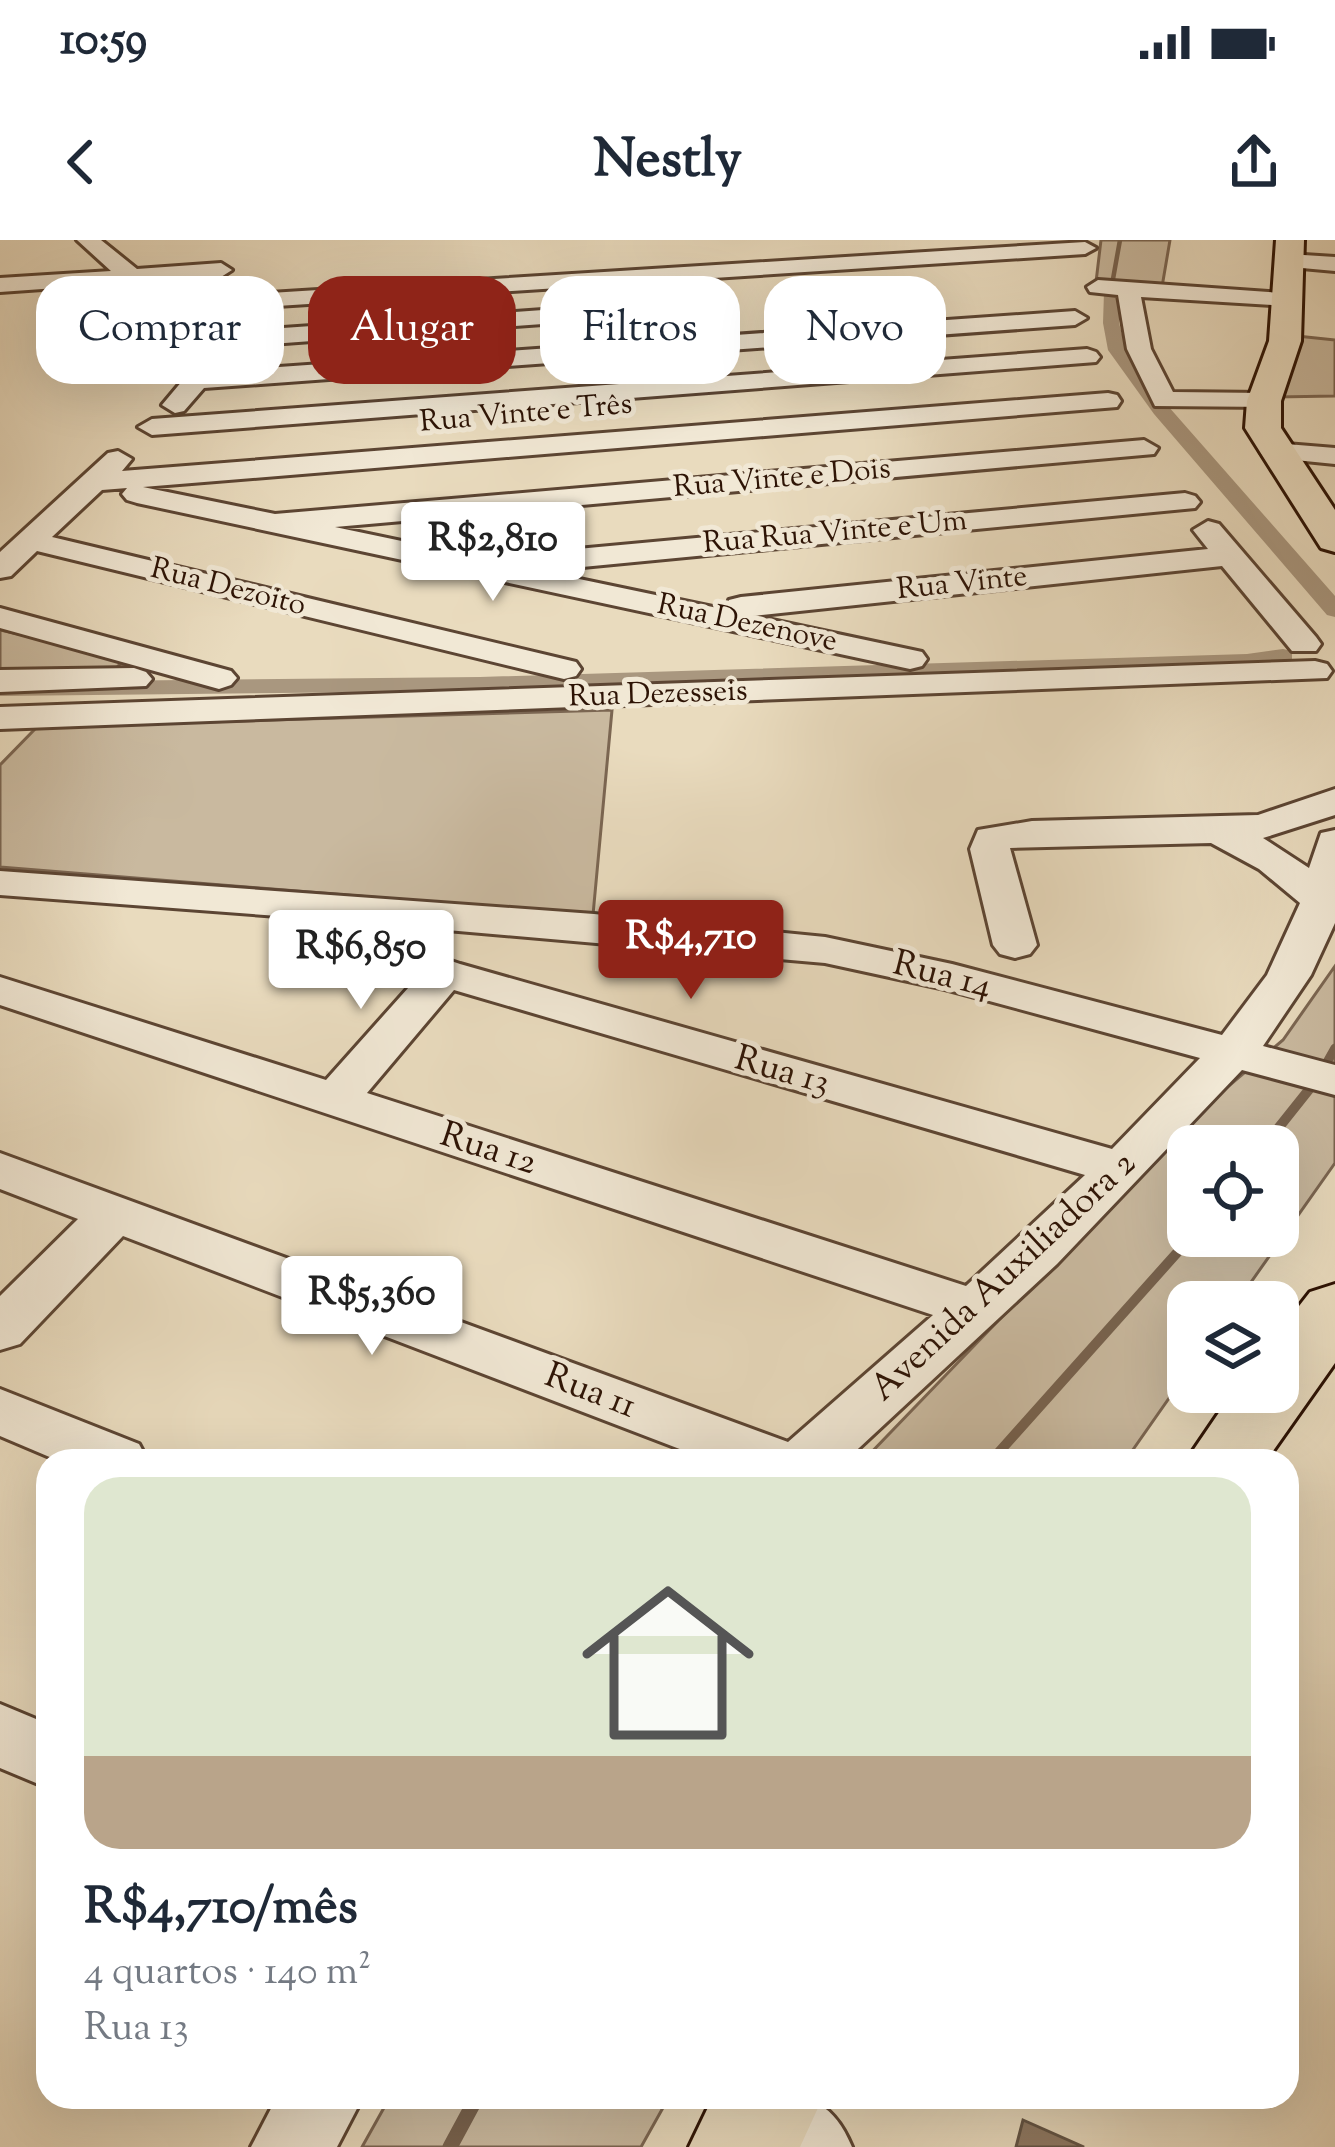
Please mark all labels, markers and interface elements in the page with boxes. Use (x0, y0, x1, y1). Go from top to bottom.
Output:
text: 10:59 (60, 10, 147, 75)
text: Nestly (593, 123, 742, 201)
icon: back (48, 129, 114, 195)
icon: share (1221, 129, 1287, 195)
chip: Comprar (36, 276, 284, 384)
chip: Alugar (308, 276, 516, 384)
chip: Filtros (540, 276, 740, 384)
chip: Novo (764, 276, 946, 384)
street label: Rua Vinte e Três (418, 383, 634, 445)
street label: Rua Vinte e Dois (672, 448, 892, 510)
street label: Rua Rua Vinte e Um (701, 500, 969, 566)
pin: R$2,810 (382, 502, 604, 604)
text: R$2,810 (428, 513, 558, 569)
street label: Rua Dezoito (146, 548, 310, 628)
street label: Rua Vinte (895, 556, 1029, 612)
street label: Rua Dezenove (653, 584, 841, 664)
street label: Rua Dezesseis (568, 670, 748, 720)
pin: R$4,710 (580, 900, 802, 1002)
pin: R$6,850 (250, 910, 472, 1012)
text: R$4,710 (625, 911, 757, 967)
text: R$6,850 (296, 921, 426, 977)
street label: Rua 14 (887, 939, 997, 1013)
street label: Rua 13 (728, 1034, 836, 1110)
street label: Rua 12 (433, 1110, 543, 1190)
map controls (1167, 1125, 1299, 1413)
button: locate (1167, 1125, 1299, 1257)
street label: Avenida Auxiliadora 2 (859, 1140, 1149, 1414)
pin: R$5,360 (261, 1256, 483, 1358)
text: R$5,360 (308, 1267, 436, 1323)
button: layers (1167, 1281, 1299, 1413)
street label: Rua 11 (537, 1351, 643, 1433)
icon: home (560, 1555, 776, 1771)
text: R$4,710/mês (84, 1873, 358, 1946)
text: 4 quartos · 140 m² (84, 1946, 371, 2002)
text: Rua 13 (84, 2002, 189, 2058)

